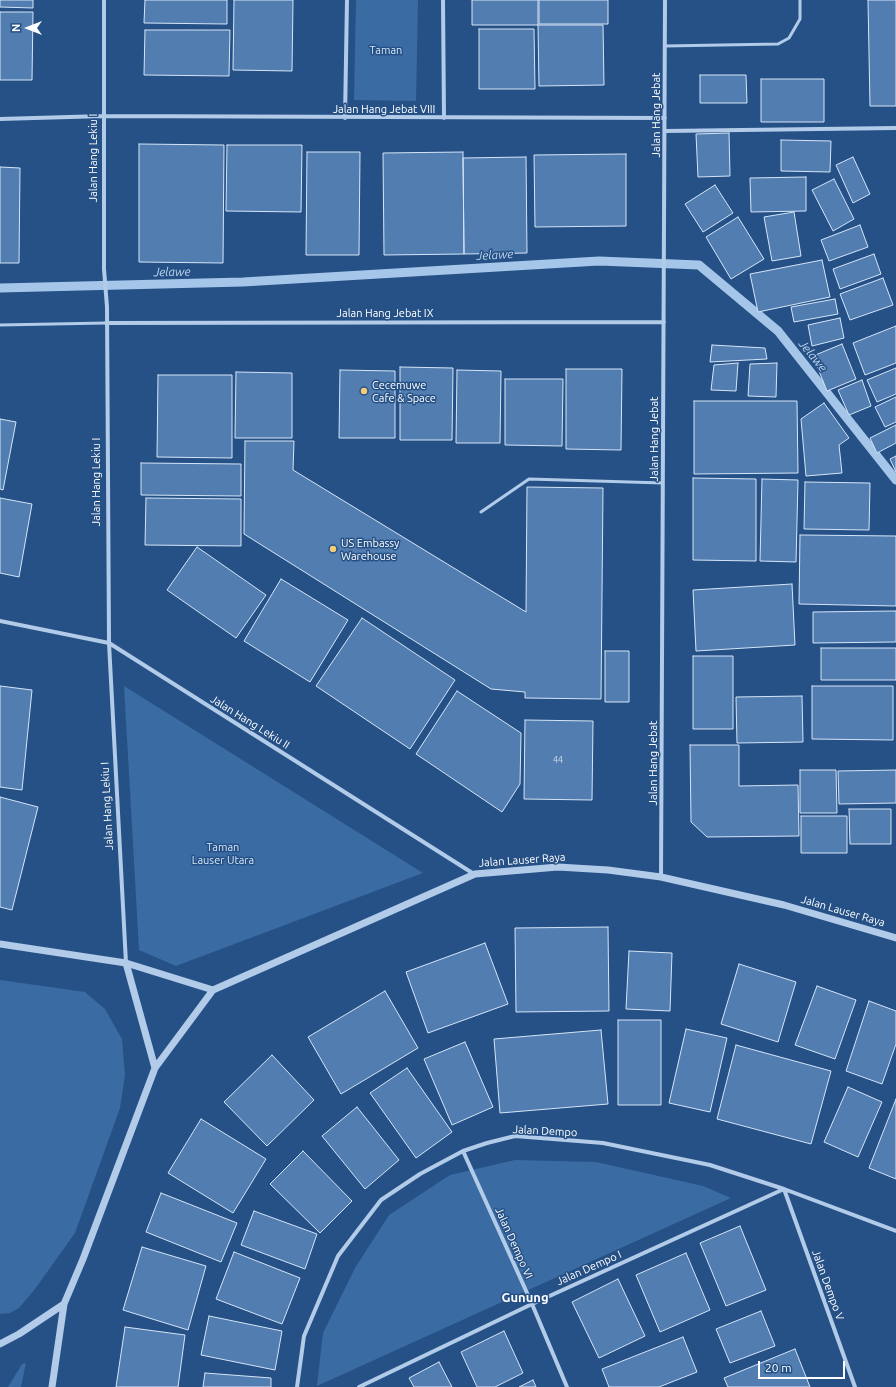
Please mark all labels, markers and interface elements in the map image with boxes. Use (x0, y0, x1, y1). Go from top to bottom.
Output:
north arrow (8, 8, 48, 48)
text: N (10, 24, 22, 32)
park label: Taman (370, 43, 402, 57)
street label: Jalan Hang Jebat (649, 73, 663, 157)
street label: Jalan Hang Jebat VIII (333, 102, 435, 116)
street label: Jalan Hang Lekiu I (86, 114, 100, 202)
water label: Jelawe (476, 247, 514, 263)
water label: Jelawe (153, 264, 191, 280)
street label: Jalan Hang Jebat IX (337, 306, 433, 320)
water label: Jelawe (796, 337, 830, 375)
place label: Cecemuwe Cafe & Space (372, 378, 436, 404)
marker: Cecemuwe Cafe & Space (359, 386, 369, 396)
street label: Jalan Hang Jebat (647, 397, 661, 481)
street label: Jalan Hang Lekiu I (89, 438, 103, 526)
place label: US Embassy Warehouse (341, 536, 399, 562)
marker: US Embassy Warehouse (328, 544, 338, 554)
street label: Jalan Hang Lekiu II (208, 692, 292, 752)
street label: Jalan Hang Jebat (646, 721, 660, 805)
house number: 44 (553, 755, 563, 765)
street label: Jalan Hang Lekiu I (98, 762, 116, 850)
park label: Taman Lauser Utara (192, 840, 254, 866)
street label: Jalan Lauser Raya (478, 850, 566, 870)
street label: Jalan Lauser Raya (799, 893, 887, 929)
street label: Jalan Dempo (512, 1123, 578, 1139)
street label: Jalan Dempo VI (492, 1205, 536, 1281)
street label: Jalan Dempo I (554, 1248, 624, 1288)
street label: Jalan Dempo V (809, 1248, 847, 1322)
district label: Gunung (501, 1290, 549, 1306)
scale bar (760, 1353, 847, 1379)
text: 20 m (765, 1361, 792, 1374)

